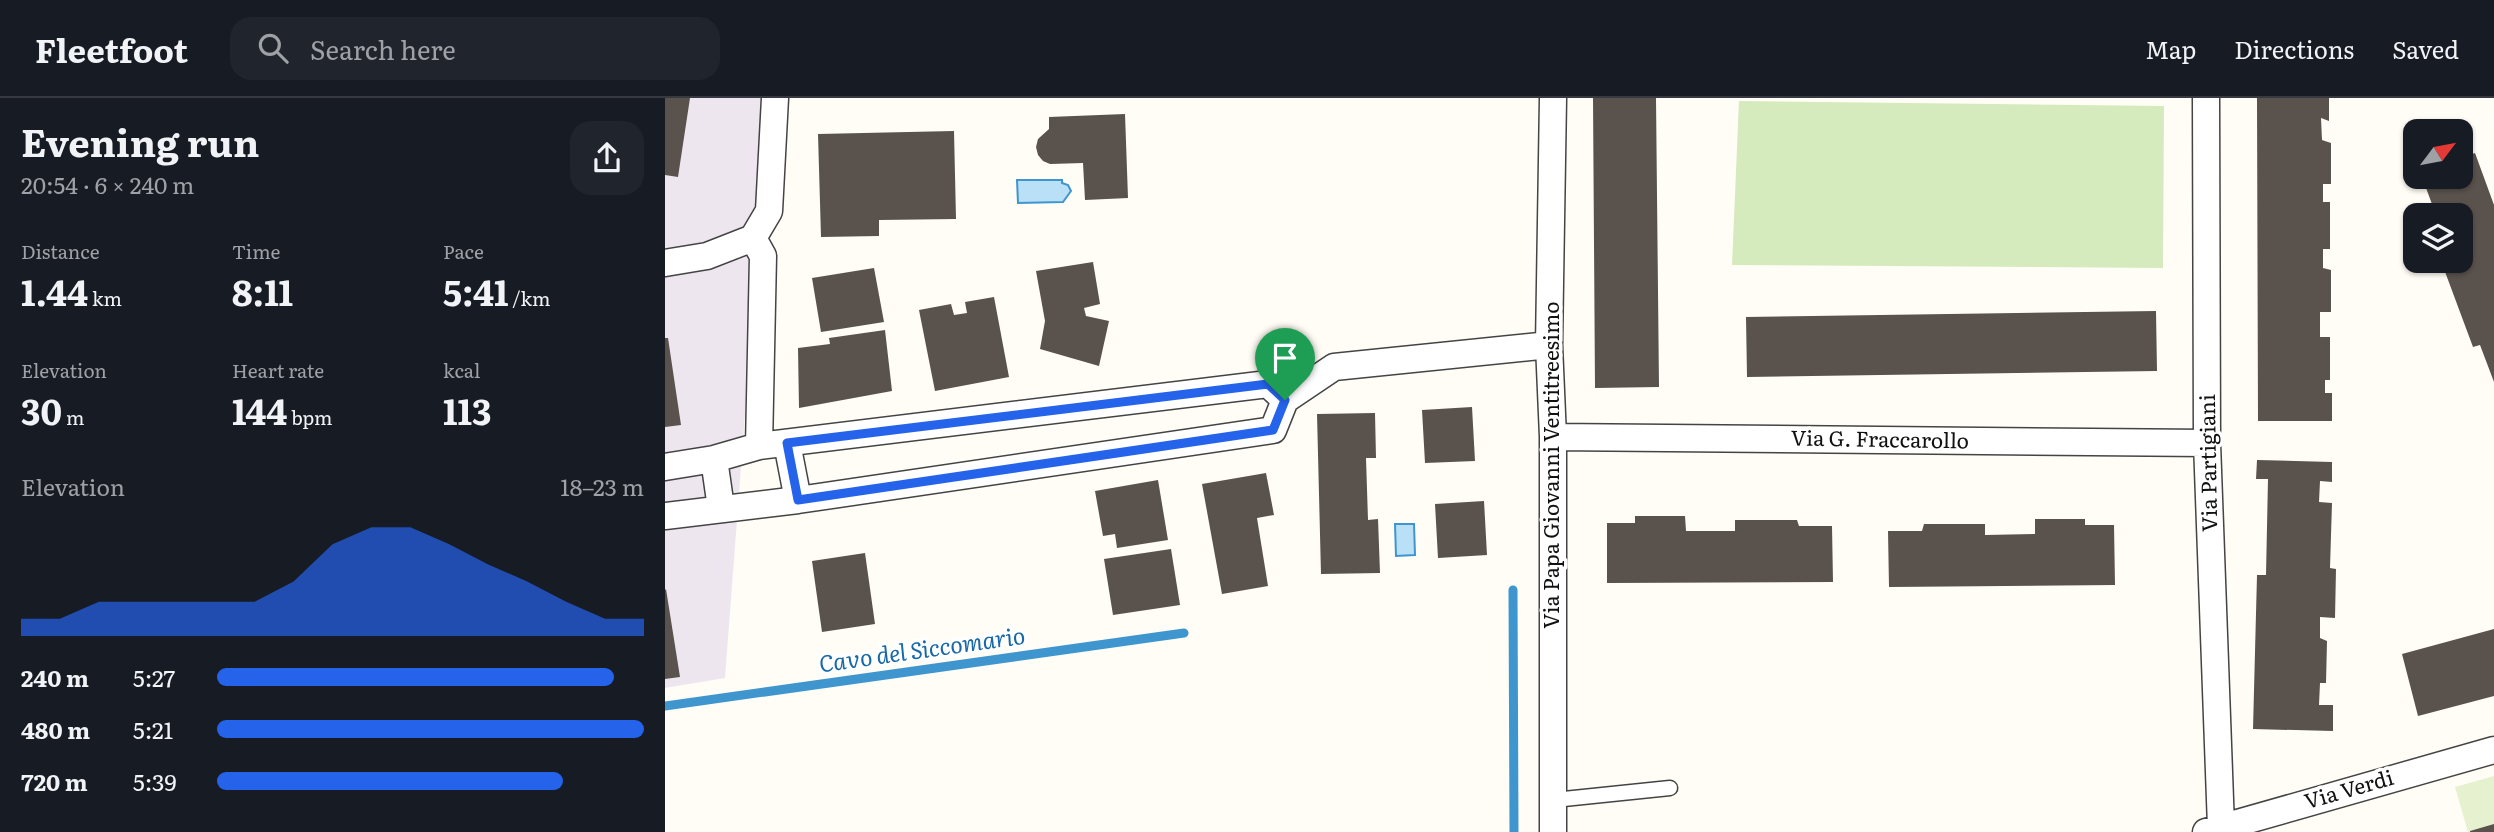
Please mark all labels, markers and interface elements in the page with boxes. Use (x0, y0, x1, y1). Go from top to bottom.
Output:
search box (230, 17, 720, 80)
text: Fleetfoot (35, 24, 188, 73)
icon: search (254, 29, 292, 67)
text: Search here (310, 29, 456, 68)
text: Map (2145, 31, 2196, 66)
text: Directions (2234, 31, 2354, 66)
text: Saved (2392, 31, 2459, 66)
text: Evening run (21, 112, 259, 169)
north arrow (2403, 119, 2473, 189)
map controls (2403, 119, 2473, 273)
button: share (570, 121, 644, 195)
text: 20:54 · 6 × 240 m (21, 167, 194, 201)
button: layers (2403, 203, 2473, 273)
text: Distance (21, 237, 100, 265)
text: Time (232, 237, 280, 265)
text: Pace (443, 237, 484, 265)
text: 1.44 (21, 265, 88, 317)
text: 8:11 (232, 265, 293, 317)
text: 5:41 (443, 265, 509, 317)
text: km (88, 284, 122, 312)
text: /km (509, 284, 550, 312)
street label: Via Papa Giovanni Ventitreesimo (1534, 301, 1565, 629)
pin (1255, 328, 1315, 400)
icon: arrive (1266, 339, 1304, 377)
text: Elevation (21, 356, 107, 384)
text: Heart rate (232, 356, 324, 384)
text: kcal (443, 356, 480, 384)
text: 30 (21, 384, 62, 436)
text: 144 (232, 384, 287, 436)
text: 113 (443, 384, 492, 436)
street label: Via Partigiani (2190, 394, 2223, 532)
text: m (62, 403, 84, 431)
text: bpm (287, 403, 333, 431)
street label: Via G. Fraccarollo (1791, 420, 1969, 455)
text: Elevation (21, 469, 125, 503)
text: 18–23 m (560, 469, 644, 503)
water label: Cavo del Siccomario (816, 617, 1027, 679)
text: 240 m (21, 660, 89, 694)
text: 5:27 (133, 660, 175, 694)
text: 480 m (21, 712, 90, 746)
text: 5:21 (133, 712, 173, 746)
street label: Via Verdi (2300, 760, 2397, 815)
text: 720 m (21, 764, 88, 798)
text: 5:39 (133, 764, 177, 798)

